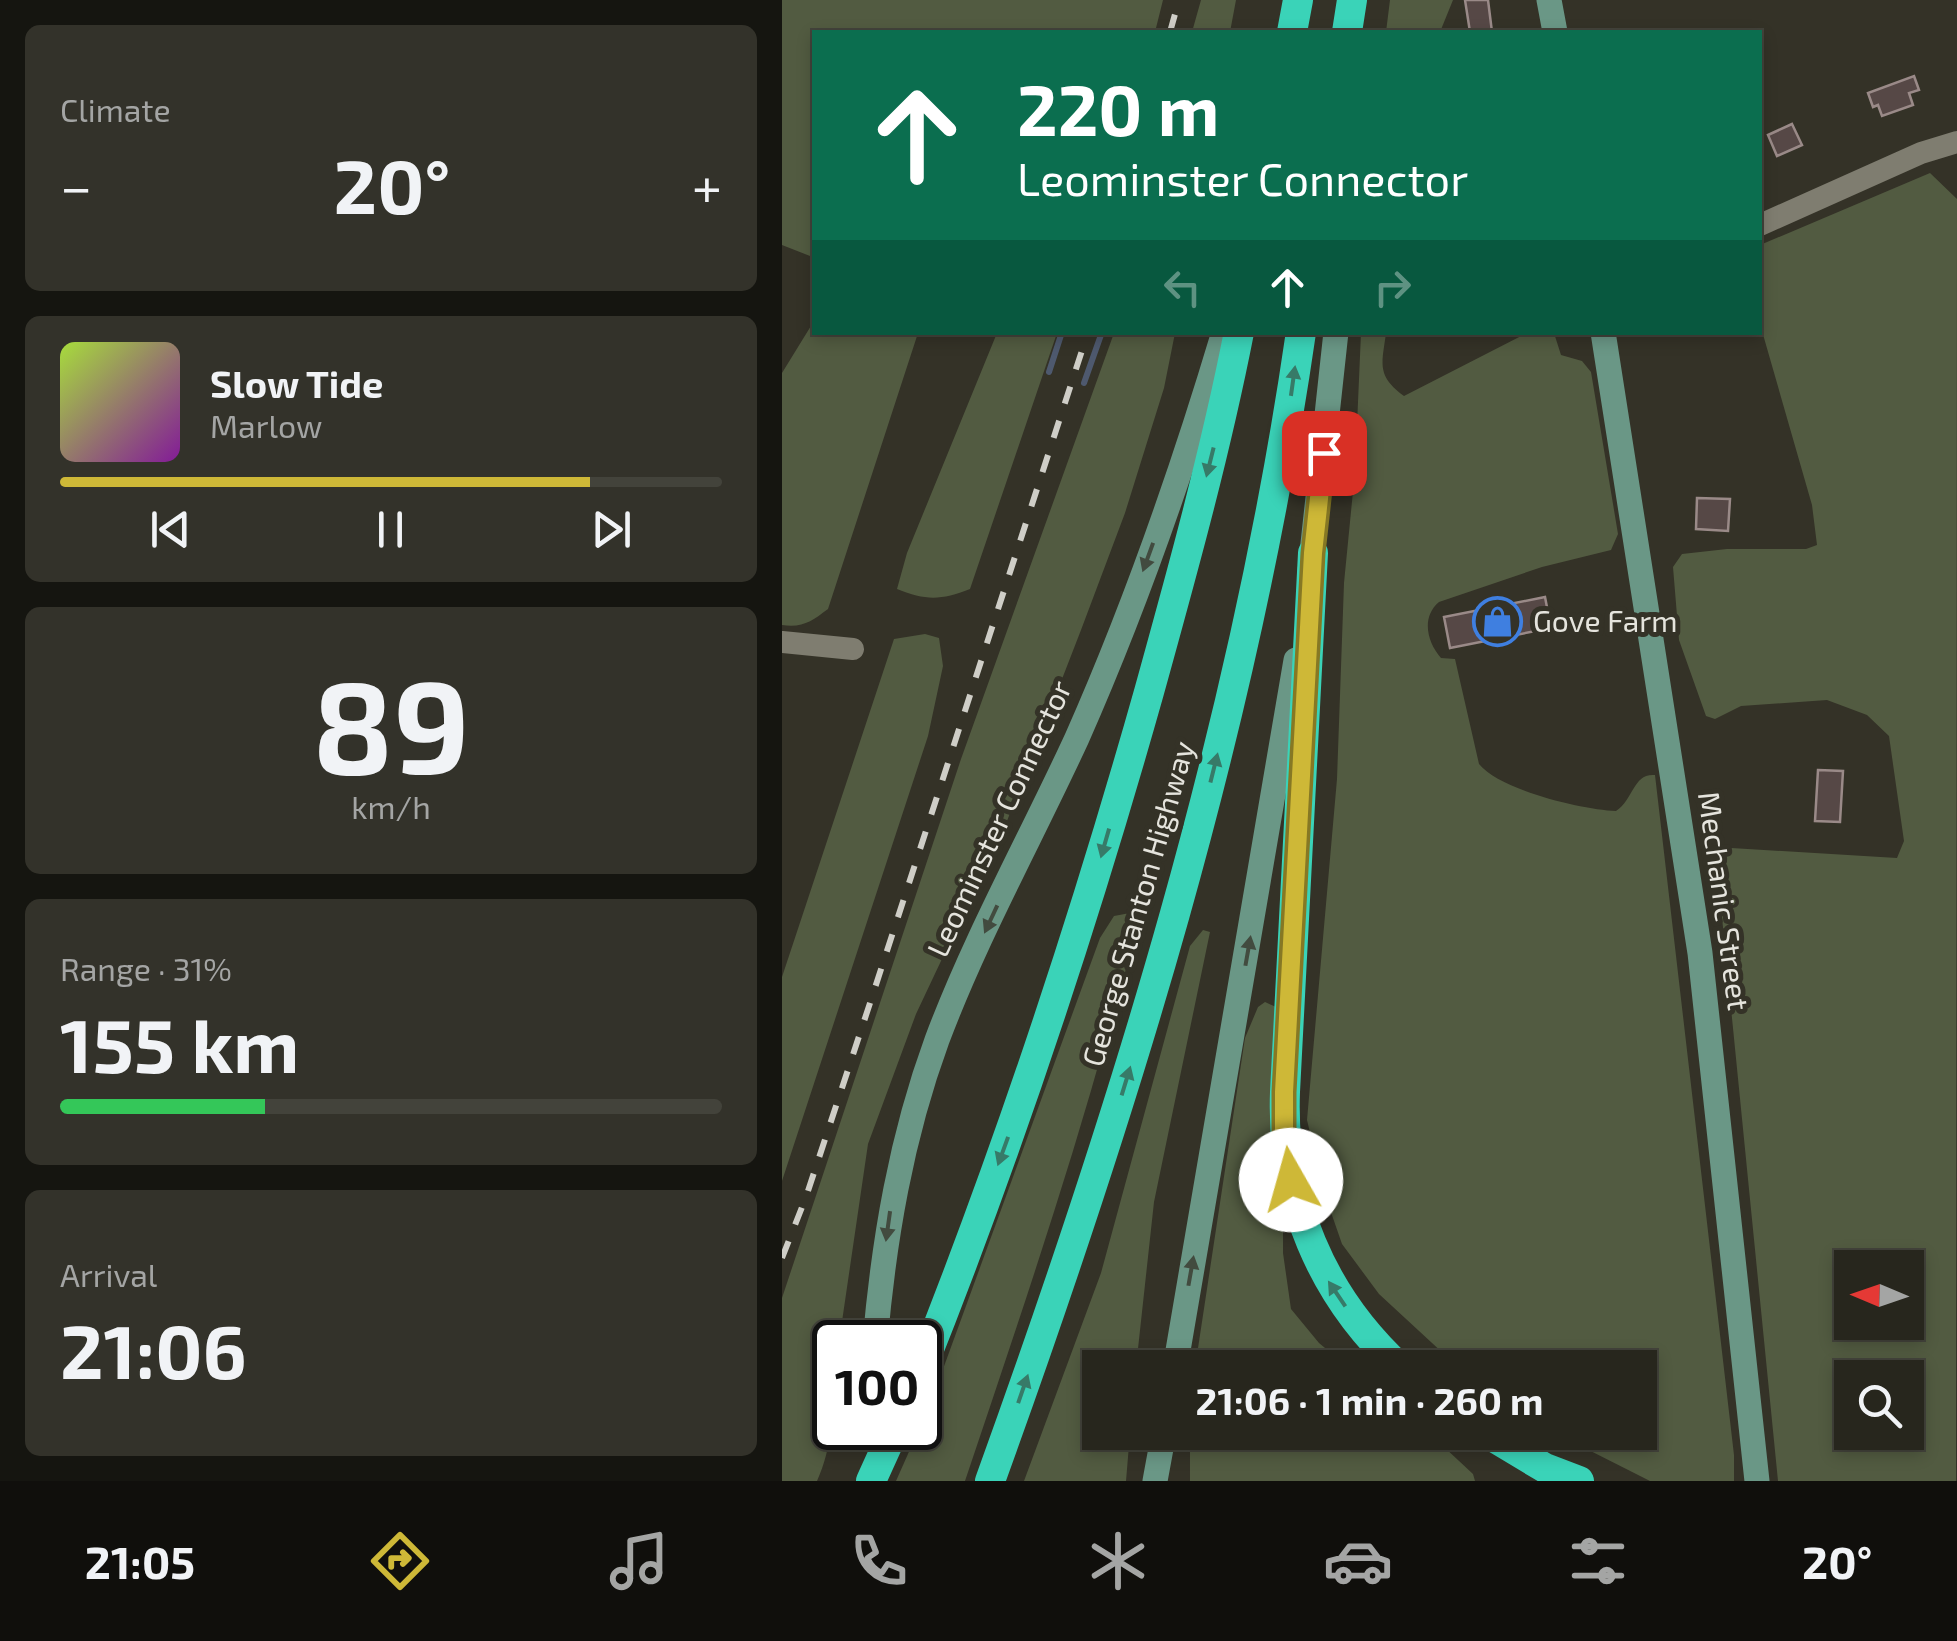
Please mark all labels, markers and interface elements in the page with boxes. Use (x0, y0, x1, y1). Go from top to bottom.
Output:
text: 220 m (1017, 66, 1219, 150)
icon: ahead (852, 70, 982, 200)
text: Climate (60, 90, 171, 128)
text: 20° (334, 139, 450, 229)
text: Leominster Connector (1017, 151, 1468, 205)
text: − (60, 152, 92, 218)
text: + (692, 152, 722, 218)
icon: left (1155, 260, 1210, 315)
icon: ahead (1260, 260, 1315, 315)
icon: right (1365, 260, 1420, 315)
text: Slow Tide (210, 360, 383, 406)
one-way arrow (1286, 365, 1302, 397)
text: Marlow (210, 406, 322, 444)
pin (1282, 411, 1367, 496)
icon: arrive (1297, 426, 1352, 481)
one-way arrow (1202, 447, 1217, 478)
icon: previous (143, 502, 198, 557)
icon: pause (363, 502, 418, 557)
icon: next (584, 502, 639, 557)
one-way arrow (1140, 543, 1155, 573)
shop icon: Gove Farm (1472, 596, 1524, 648)
place label: Gove Farm (1533, 602, 1677, 638)
text: 89 (312, 644, 470, 800)
street label: Leominster Connector (918, 674, 1078, 962)
street label: George Stanton Highway (1073, 737, 1201, 1070)
one-way arrow (1207, 752, 1223, 783)
text: km/h (351, 787, 431, 825)
street label: Mechanic Street (1692, 789, 1758, 1012)
one-way arrow (1097, 827, 1113, 858)
one-way arrow (982, 905, 999, 934)
one-way arrow (1241, 935, 1256, 967)
text: Range · 31% (60, 949, 232, 987)
text: 155 km (60, 998, 299, 1088)
one-way arrow (1119, 1065, 1134, 1096)
position arrow (1239, 1128, 1343, 1232)
one-way arrow (995, 1137, 1010, 1167)
one-way arrow (880, 1211, 896, 1243)
north arrow (1834, 1250, 1924, 1340)
map controls (1834, 1250, 1924, 1450)
text: Arrival (60, 1255, 157, 1293)
one-way arrow (1184, 1255, 1199, 1287)
one-way arrow (1329, 1280, 1347, 1307)
text: 21:06 (60, 1304, 247, 1394)
speed limit sign: 100 (812, 1320, 942, 1450)
button: search (1834, 1360, 1924, 1450)
one-way arrow (1016, 1374, 1031, 1404)
text: 21:06 · 1 min · 260 m (1195, 1377, 1544, 1423)
icon: directions (365, 1526, 435, 1596)
icon: music (604, 1526, 674, 1596)
icon: phone (844, 1526, 914, 1596)
icon: climate (1083, 1526, 1153, 1596)
icon: car (1323, 1526, 1393, 1596)
icon: filters (1563, 1526, 1633, 1596)
text: 21:05 (85, 1534, 195, 1588)
text: 20° (1802, 1534, 1872, 1588)

